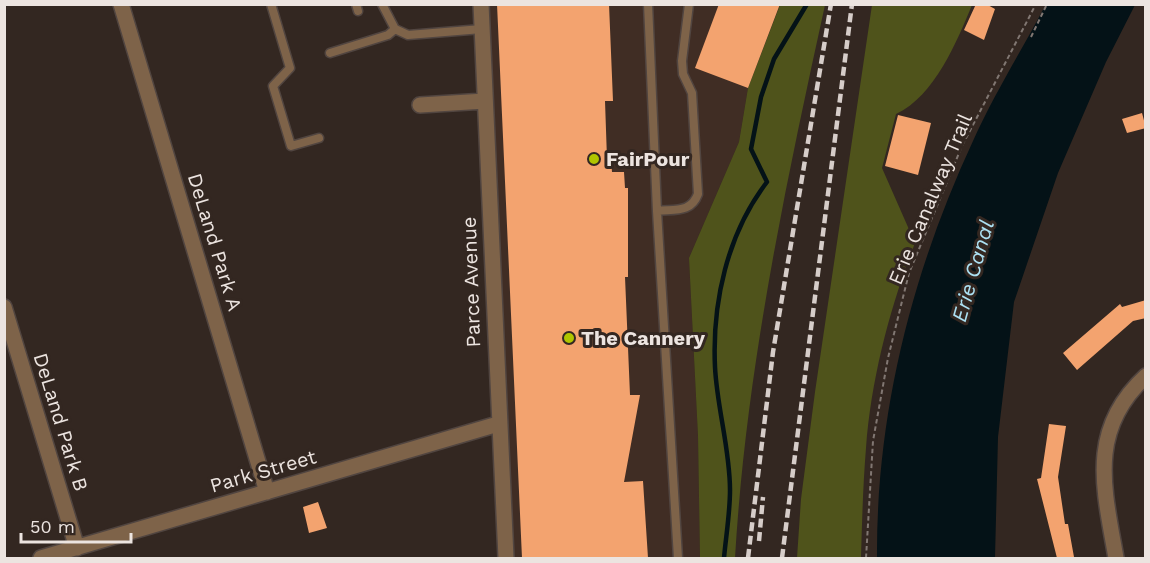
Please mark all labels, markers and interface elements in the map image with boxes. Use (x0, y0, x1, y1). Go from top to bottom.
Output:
street label: Erie Canalway Trail (883, 109, 977, 289)
place label: FairPour (606, 147, 690, 171)
marker: FairPour (587, 152, 601, 166)
street label: DeLand Park A (183, 170, 247, 314)
street label: Parce Avenue (457, 216, 485, 348)
water label: Erie Canal (946, 217, 1000, 325)
place label: The Cannery (581, 326, 706, 350)
marker: The Cannery (562, 331, 576, 345)
street label: DeLand Park B (29, 350, 93, 494)
street label: Park Street (207, 444, 320, 498)
scale bar (21, 506, 130, 544)
text: 50 m (30, 516, 75, 537)

